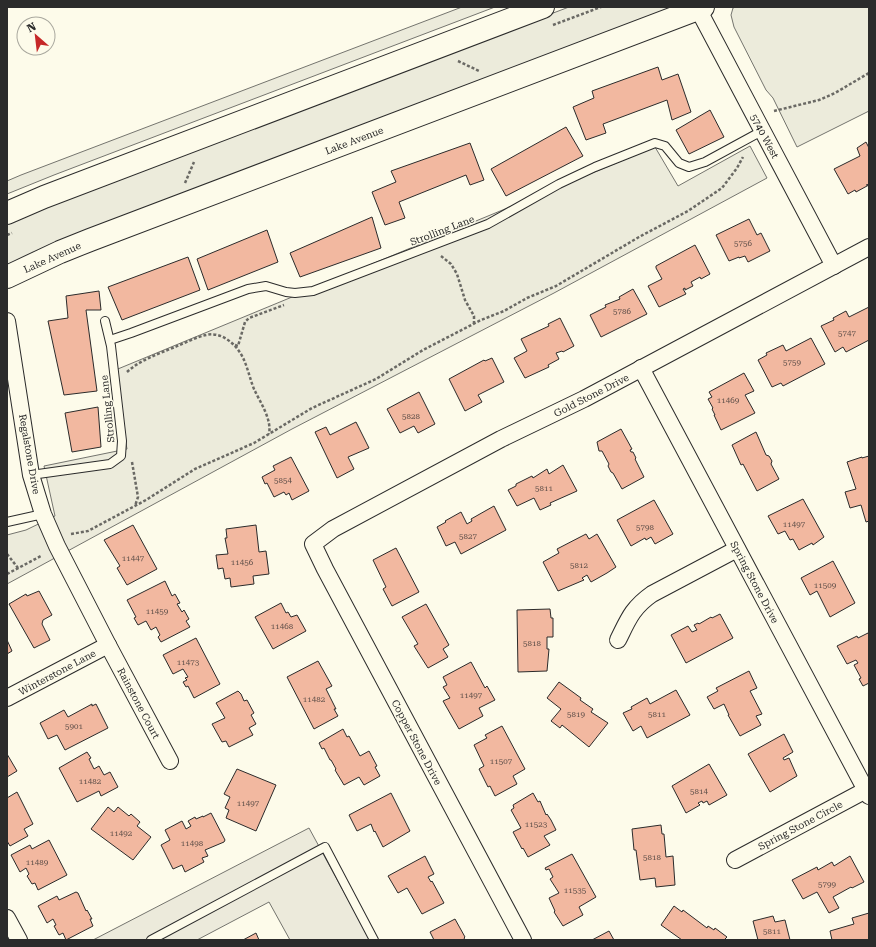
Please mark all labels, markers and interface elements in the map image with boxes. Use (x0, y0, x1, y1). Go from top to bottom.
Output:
north arrow (16, 16, 56, 56)
text: N (25, 20, 39, 35)
street label: 5740 West (748, 112, 781, 161)
street label: Lake Avenue (323, 124, 385, 157)
street label: Strolling Lane (409, 213, 476, 248)
house number: 5756 (734, 239, 752, 248)
street label: Lake Avenue (22, 240, 83, 275)
house number: 5786 (613, 307, 631, 316)
house number: 5747 (838, 329, 856, 338)
house number: 5759 (783, 358, 801, 367)
street label: Gold Stone Drive (552, 372, 631, 419)
street label: Strolling Lane (98, 374, 117, 443)
house number: 11469 (717, 396, 740, 405)
house number: 5828 (402, 412, 420, 421)
street label: Regalstone Drive (17, 413, 42, 496)
house number: 5854 (274, 476, 292, 485)
house number: 5811 (535, 484, 553, 493)
house number: 11497 (783, 520, 806, 529)
house number: 5798 (636, 523, 654, 532)
house number: 5827 (459, 532, 477, 541)
street label: Spring Stone Drive (728, 539, 781, 626)
house number: 11447 (122, 554, 145, 563)
house number: 11456 (231, 558, 254, 567)
house number: 5812 (570, 561, 588, 570)
house number: 11509 (814, 581, 837, 590)
house number: 11459 (146, 607, 169, 616)
house number: 11468 (271, 622, 294, 631)
house number: 5818 (523, 639, 541, 648)
street label: Winterstone Lane (17, 647, 98, 697)
house number: 11473 (177, 658, 200, 667)
street label: Rainstone Court (115, 666, 162, 741)
house number: 11497 (460, 691, 483, 700)
house number: 11482 (303, 695, 326, 704)
street label: Copper Stone Drive (389, 698, 444, 787)
house number: 5819 (567, 710, 585, 719)
house number: 5811 (648, 710, 666, 719)
house number: 5901 (65, 722, 83, 731)
house number: 11507 (490, 757, 513, 766)
house number: 11482 (79, 777, 102, 786)
house number: 5814 (690, 787, 708, 796)
street label: Spring Stone Circle (756, 798, 845, 852)
house number: 11497 (237, 799, 260, 808)
house number: 11523 (525, 820, 548, 829)
house number: 11492 (110, 829, 133, 838)
house number: 11498 (181, 839, 204, 848)
house number: 5818 (643, 853, 661, 862)
house number: 11489 (26, 858, 49, 867)
house number: 5799 (818, 880, 836, 889)
house number: 11535 (564, 886, 587, 895)
house number: 5811 (763, 927, 781, 936)

